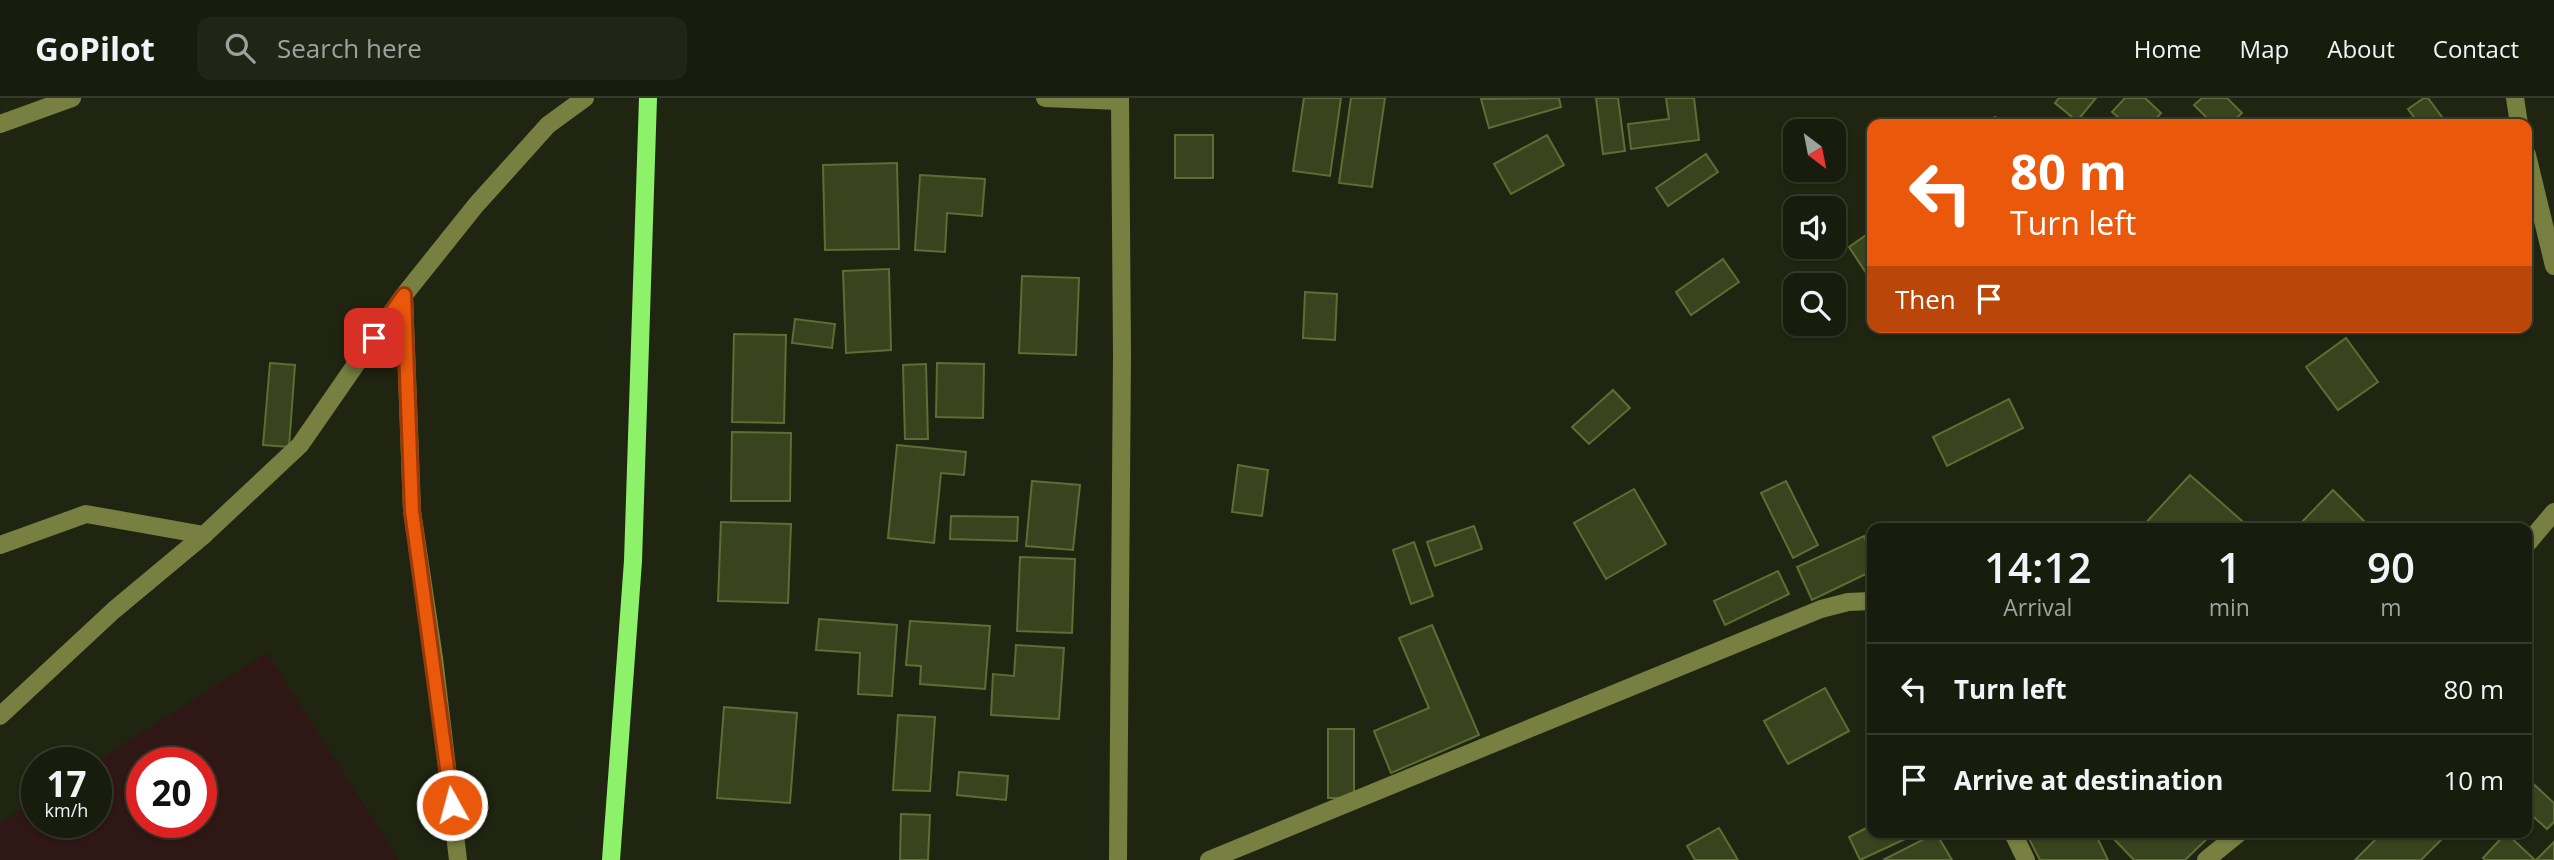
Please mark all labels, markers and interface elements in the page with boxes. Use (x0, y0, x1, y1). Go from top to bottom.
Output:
search box (197, 17, 687, 80)
text: GoPilot (35, 26, 155, 71)
icon: search (221, 29, 259, 67)
text: Search here (277, 30, 422, 66)
text: Home (2134, 32, 2202, 65)
text: Map (2240, 32, 2289, 65)
text: About (2327, 32, 2395, 65)
text: Contact (2433, 32, 2519, 65)
north arrow (1783, 119, 1846, 182)
map controls (1783, 119, 1846, 336)
text: 80 m (2010, 138, 2127, 204)
icon: left (1895, 147, 1986, 238)
button: sound (1783, 196, 1846, 259)
text: Turn left (2010, 201, 2136, 244)
button: search (1783, 273, 1846, 336)
icon: arrive (1970, 280, 2008, 318)
text: Then (1895, 281, 1956, 317)
pin (344, 308, 404, 368)
icon: arrive (355, 319, 393, 357)
text: 14:12 (1984, 538, 2092, 595)
text: 1 (2217, 538, 2241, 595)
text: 90 (2367, 538, 2415, 595)
text: Arrival (2003, 591, 2072, 623)
text: min (2209, 591, 2250, 623)
text: m (2380, 591, 2402, 623)
icon: left (1895, 670, 1933, 708)
text: Turn left (1954, 671, 2066, 707)
text: 80 m (2443, 671, 2504, 707)
speed limit sign: 20 (126, 747, 217, 838)
text: 17 (46, 760, 87, 807)
icon: arrive (1895, 761, 1933, 799)
text: Arrive at destination (1954, 762, 2223, 798)
text: 10 m (2443, 762, 2504, 798)
position arrow (415, 768, 489, 842)
text: km/h (45, 798, 88, 822)

